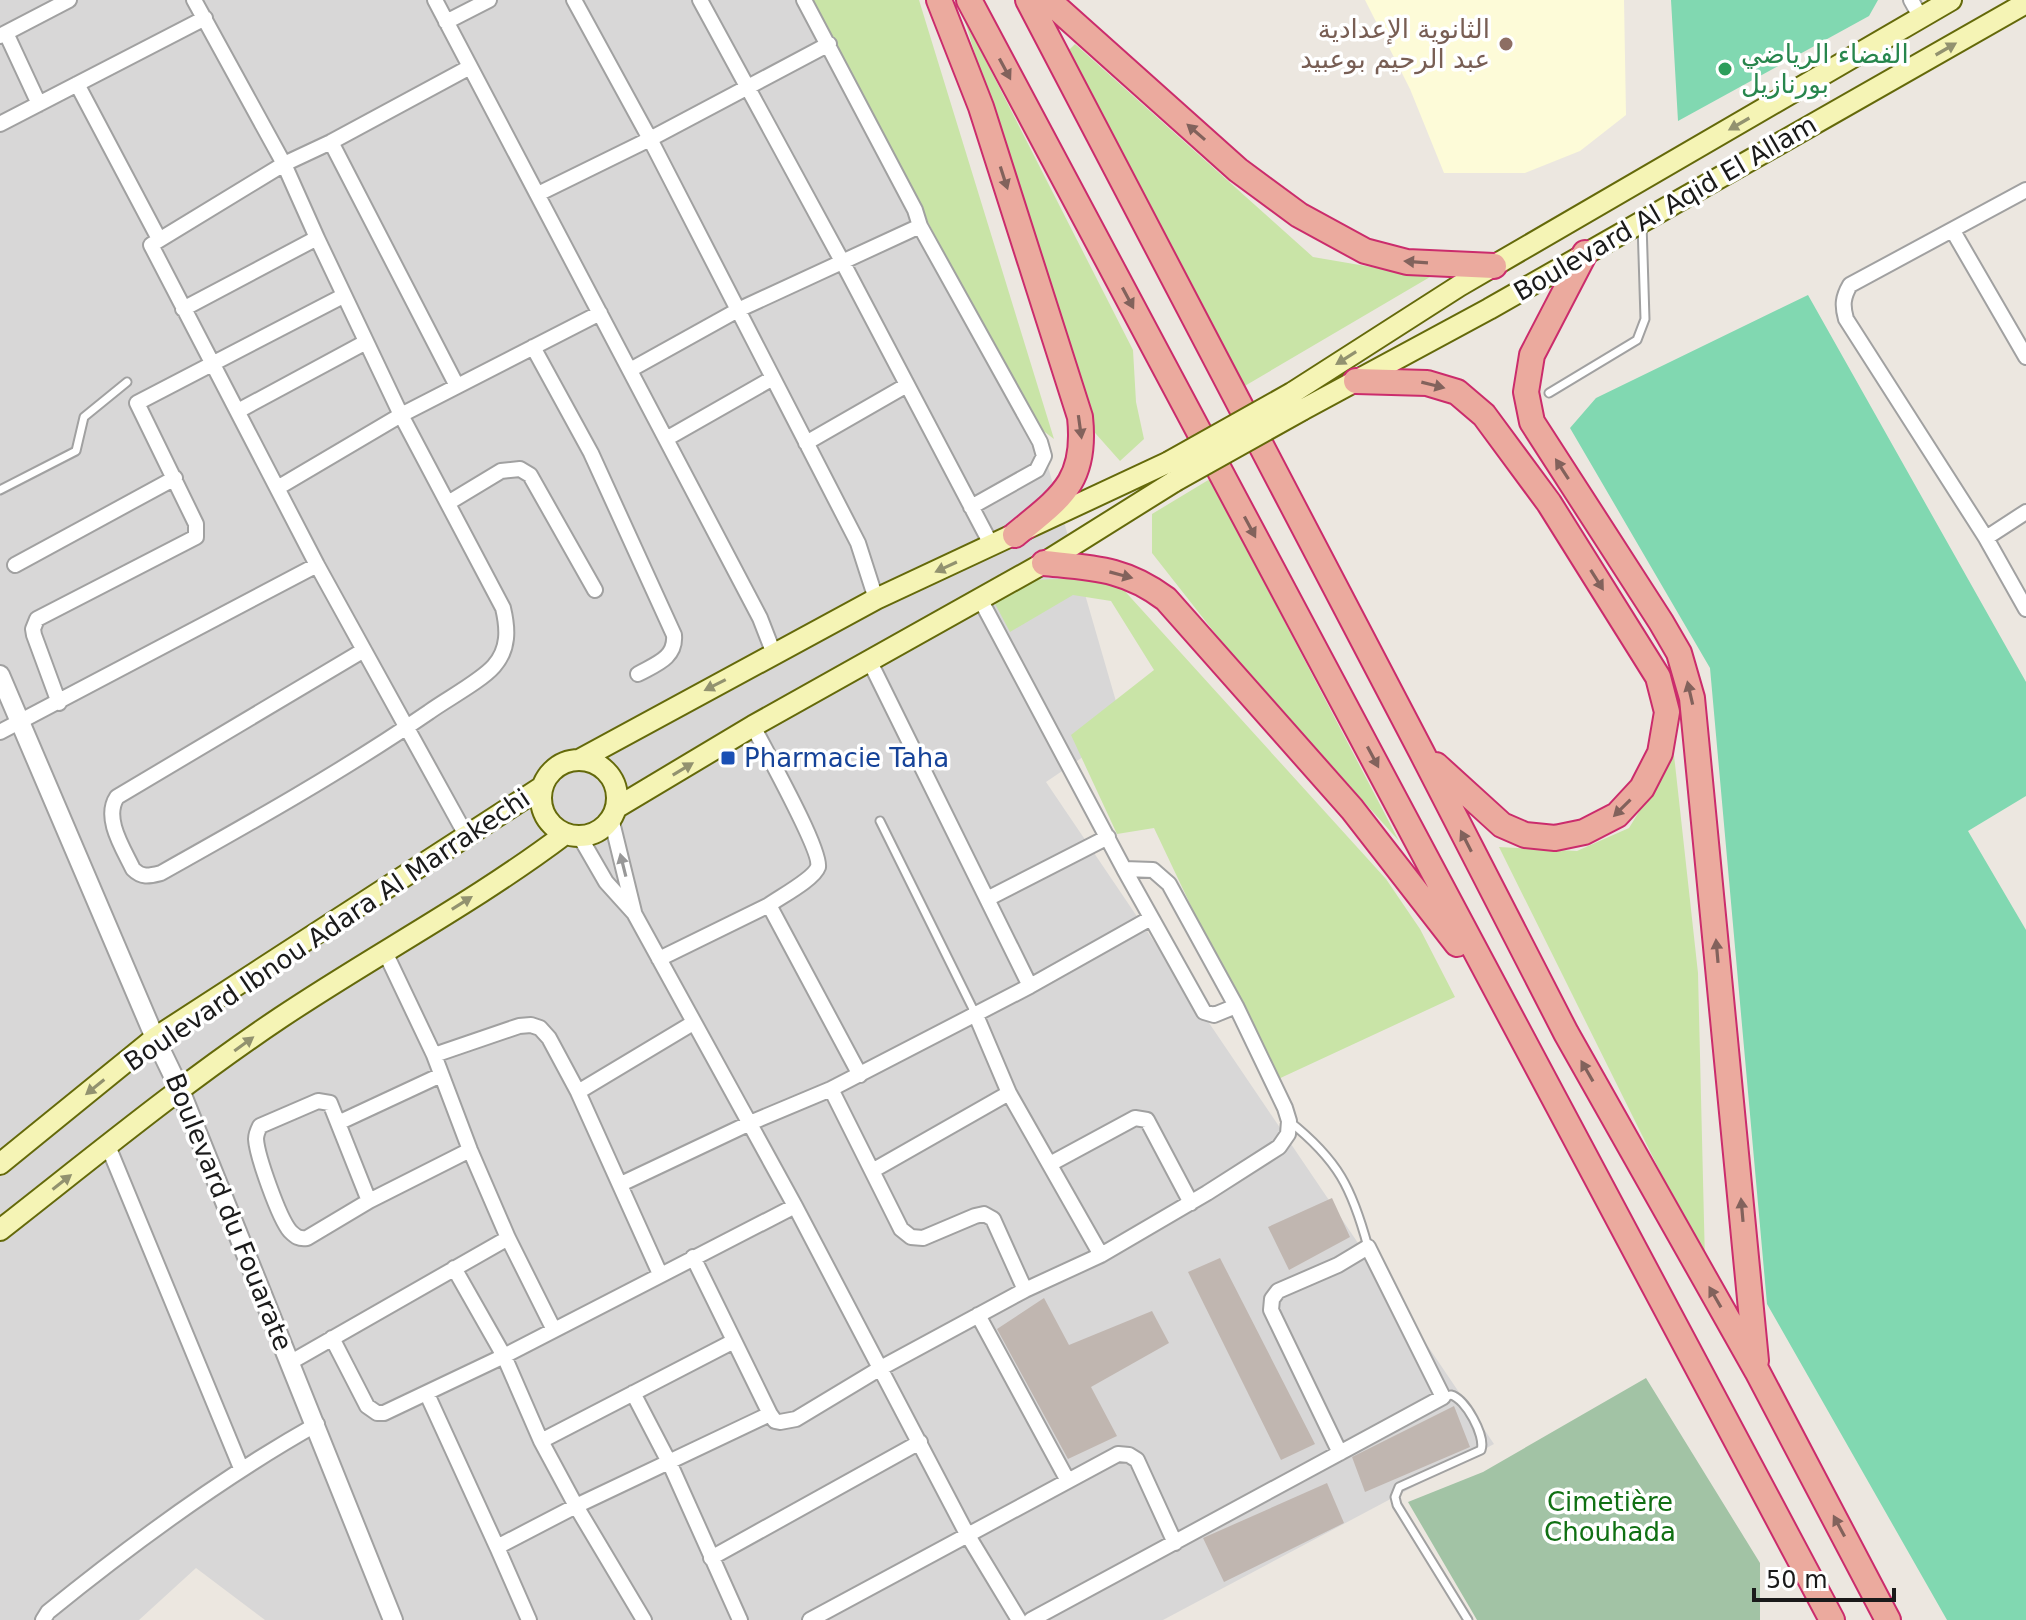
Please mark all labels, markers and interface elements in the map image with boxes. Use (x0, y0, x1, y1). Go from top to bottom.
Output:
place label: الثانوية الإعدادية عبد الرحيم بوعبيد (1300, 14, 1490, 75)
marker: الثانوية الإعدادية عبد الرحيم بوعبيد (1497, 35, 1515, 53)
place label: الفضاء الرياضي بورنازيل (1741, 39, 1909, 100)
one-way arrow (1935, 42, 1957, 56)
one-way arrow (999, 57, 1012, 80)
marker: الفضاء الرياضي بورنازيل (1716, 60, 1734, 78)
street label: Boulevard Al Aqid El Allam (1508, 109, 1822, 307)
one-way arrow (1727, 117, 1750, 131)
one-way arrow (1186, 124, 1205, 142)
one-way arrow (998, 167, 1011, 191)
one-way arrow (1403, 255, 1428, 268)
one-way arrow (1121, 287, 1135, 309)
one-way arrow (1335, 351, 1356, 366)
one-way arrow (1421, 380, 1446, 392)
one-way arrow (1074, 415, 1087, 440)
one-way arrow (1554, 458, 1569, 479)
one-way arrow (1244, 516, 1257, 539)
one-way arrow (935, 560, 958, 574)
one-way arrow (1109, 569, 1133, 582)
one-way arrow (1589, 569, 1603, 591)
one-way arrow (703, 678, 726, 692)
one-way arrow (1683, 680, 1696, 705)
place label: Pharmacie Taha (744, 743, 949, 773)
one-way arrow (1365, 746, 1379, 768)
marker: Pharmacie Taha (719, 749, 737, 767)
one-way arrow (672, 763, 694, 777)
street label: Boulevard Ibnou Adara Al Marrakechi (119, 783, 535, 1077)
one-way arrow (1613, 799, 1632, 817)
one-way arrow (1460, 829, 1473, 852)
one-way arrow (617, 852, 629, 877)
one-way arrow (451, 897, 473, 911)
one-way arrow (1711, 938, 1724, 963)
one-way arrow (233, 1037, 254, 1053)
one-way arrow (1580, 1060, 1594, 1082)
street label: Boulevard du Fouarate (160, 1069, 298, 1355)
one-way arrow (85, 1078, 105, 1095)
one-way arrow (52, 1174, 72, 1191)
one-way arrow (1735, 1197, 1748, 1222)
one-way arrow (1709, 1286, 1722, 1309)
park label: Cimetière Chouhada (1544, 1487, 1676, 1547)
one-way arrow (1832, 1515, 1846, 1537)
scale bar (1754, 1552, 1894, 1602)
text: 50 m (1766, 1566, 1828, 1594)

